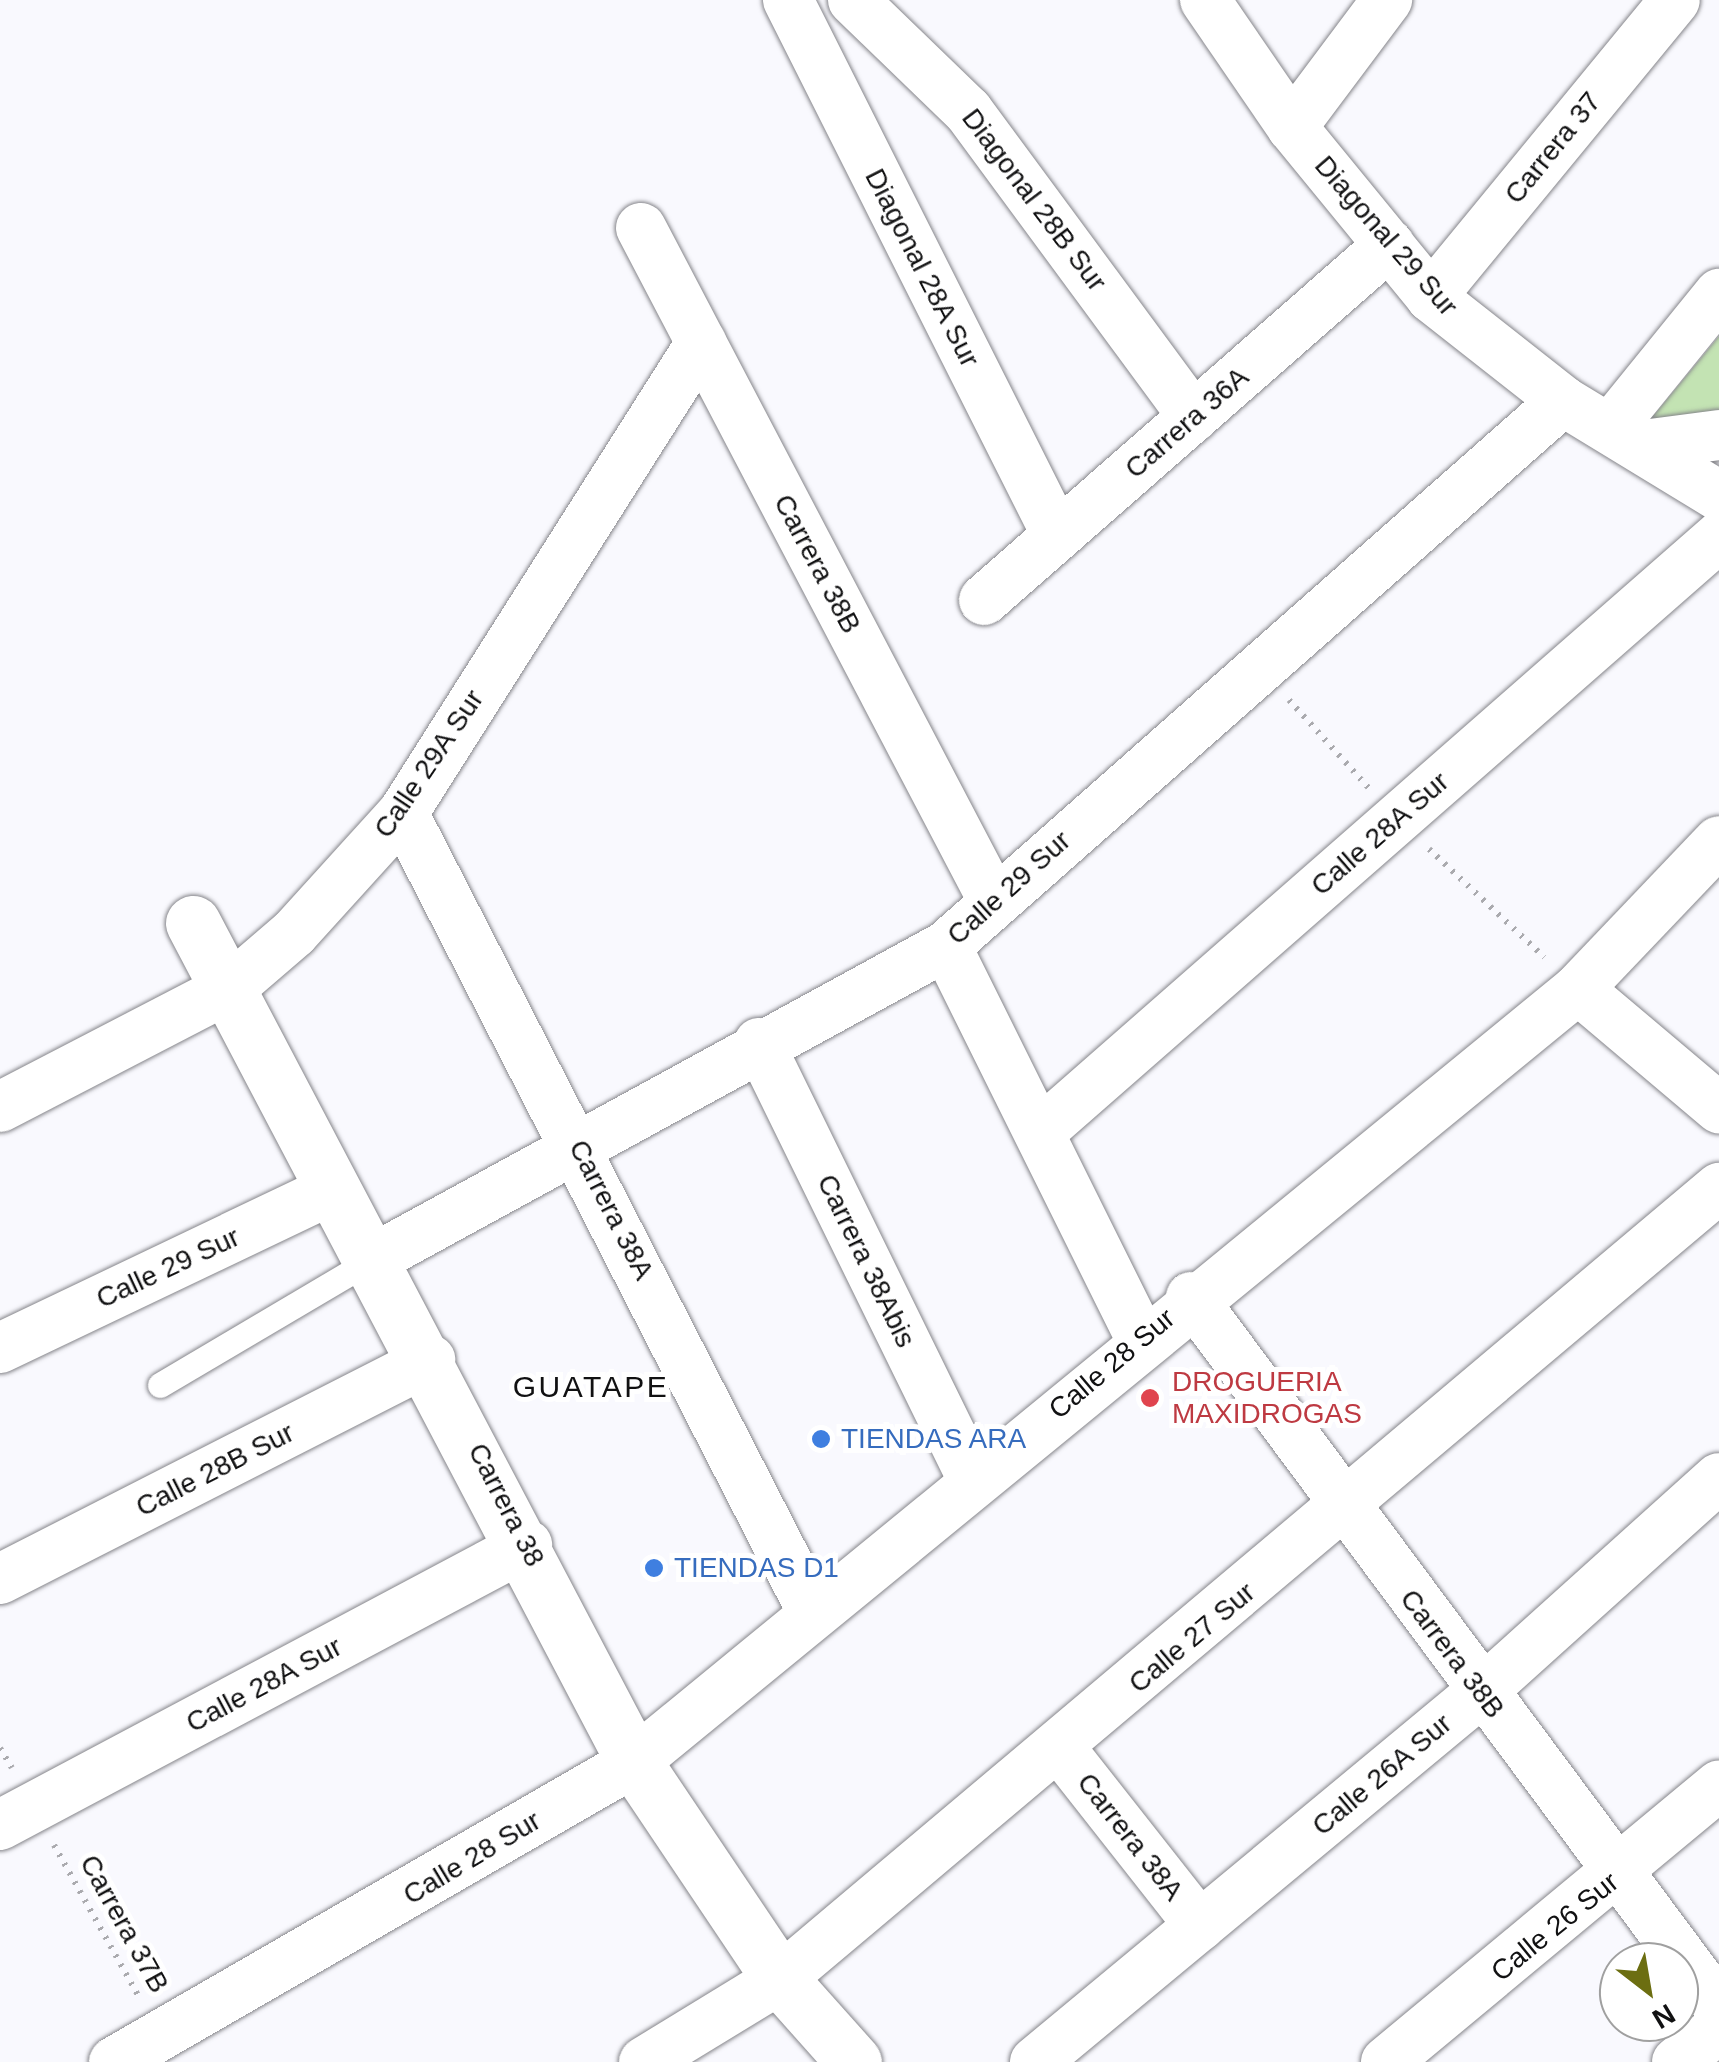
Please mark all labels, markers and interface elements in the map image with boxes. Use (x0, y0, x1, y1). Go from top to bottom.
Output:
street label: Carrera 37 (1498, 85, 1608, 211)
street label: Diagonal 28B Sur (955, 102, 1113, 298)
street label: Diagonal 29 Sur (1307, 149, 1465, 323)
street label: Diagonal 28A Sur (857, 163, 987, 373)
street label: Carrera 36A (1118, 360, 1256, 486)
street label: Carrera 38B (766, 489, 868, 639)
street label: Calle 29A Sur (367, 683, 491, 845)
street label: Calle 28A Sur (1304, 765, 1456, 903)
street label: Calle 29 Sur (941, 824, 1077, 952)
street label: Carrera 38A (561, 1134, 661, 1286)
street label: Carrera 38Abis (810, 1169, 922, 1353)
street label: Calle 29 Sur (91, 1220, 245, 1316)
street label: Calle 28 Sur (1042, 1302, 1182, 1426)
place label: DROGUERIA MAXIDROGAS (1172, 1365, 1362, 1431)
district label: GUATAPE (513, 1369, 669, 1405)
marker: DROGUERIA MAXIDROGAS (1137, 1385, 1163, 1411)
street label: Calle 28B Sur (130, 1416, 300, 1524)
place label: TIENDAS ARA (841, 1422, 1028, 1456)
marker: TIENDAS ARA (810, 1428, 832, 1450)
street label: Carrera 38 (461, 1438, 551, 1572)
place label: TIENDAS D1 (674, 1551, 839, 1585)
marker: TIENDAS D1 (643, 1557, 665, 1579)
street label: Calle 27 Sur (1122, 1576, 1262, 1700)
street label: Carrera 38B (1393, 1583, 1511, 1725)
street label: Calle 28A Sur (180, 1630, 348, 1740)
street label: Calle 26A Sur (1305, 1707, 1459, 1843)
street label: Carrera 38A (1070, 1767, 1190, 1907)
street label: Calle 28 Sur (397, 1804, 547, 1912)
street label: Carrera 37B (72, 1849, 176, 1999)
street label: Calle 26 Sur (1485, 1865, 1625, 1989)
north arrow (1599, 1942, 1699, 2042)
text: N (1647, 1998, 1680, 2035)

